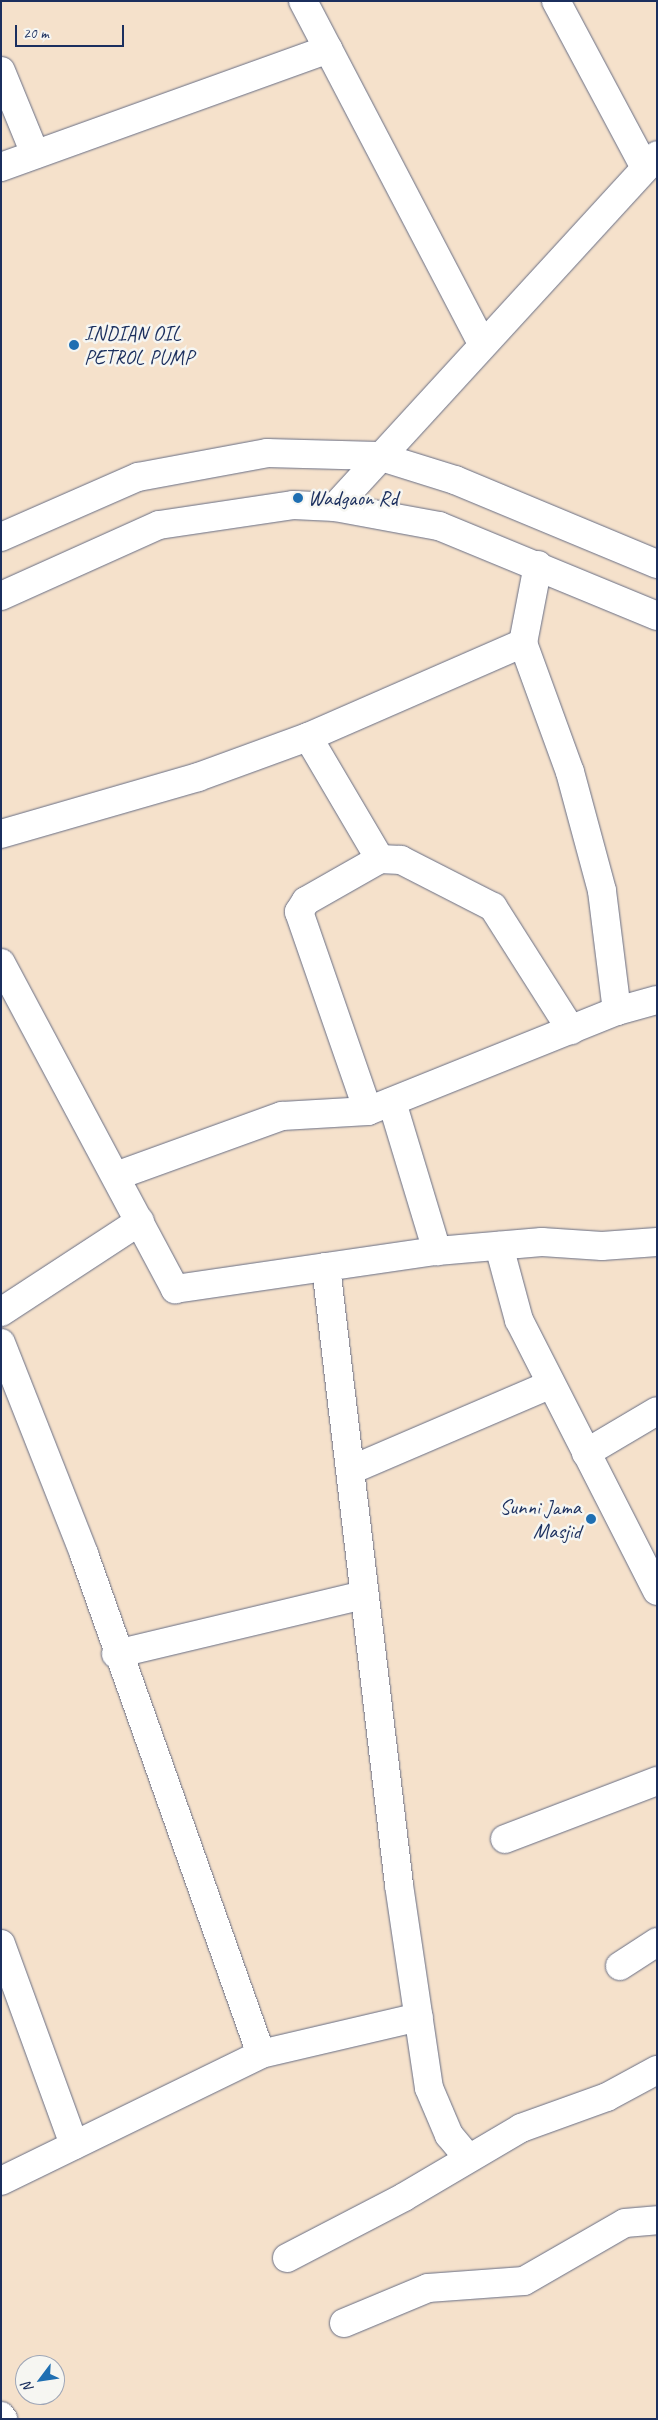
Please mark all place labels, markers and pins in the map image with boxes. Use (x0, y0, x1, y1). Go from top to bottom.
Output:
place label: INDIAN OIL PETROL PUMP (84, 320, 194, 370)
marker: INDIAN OIL PETROL PUMP (68, 339, 80, 351)
place label: Wadgaon Rd (308, 485, 398, 511)
marker: Wadgaon Rd (292, 492, 304, 504)
place label: Sunni Jama Masjid (500, 1494, 581, 1544)
marker: Sunni Jama Masjid (585, 1513, 597, 1525)

